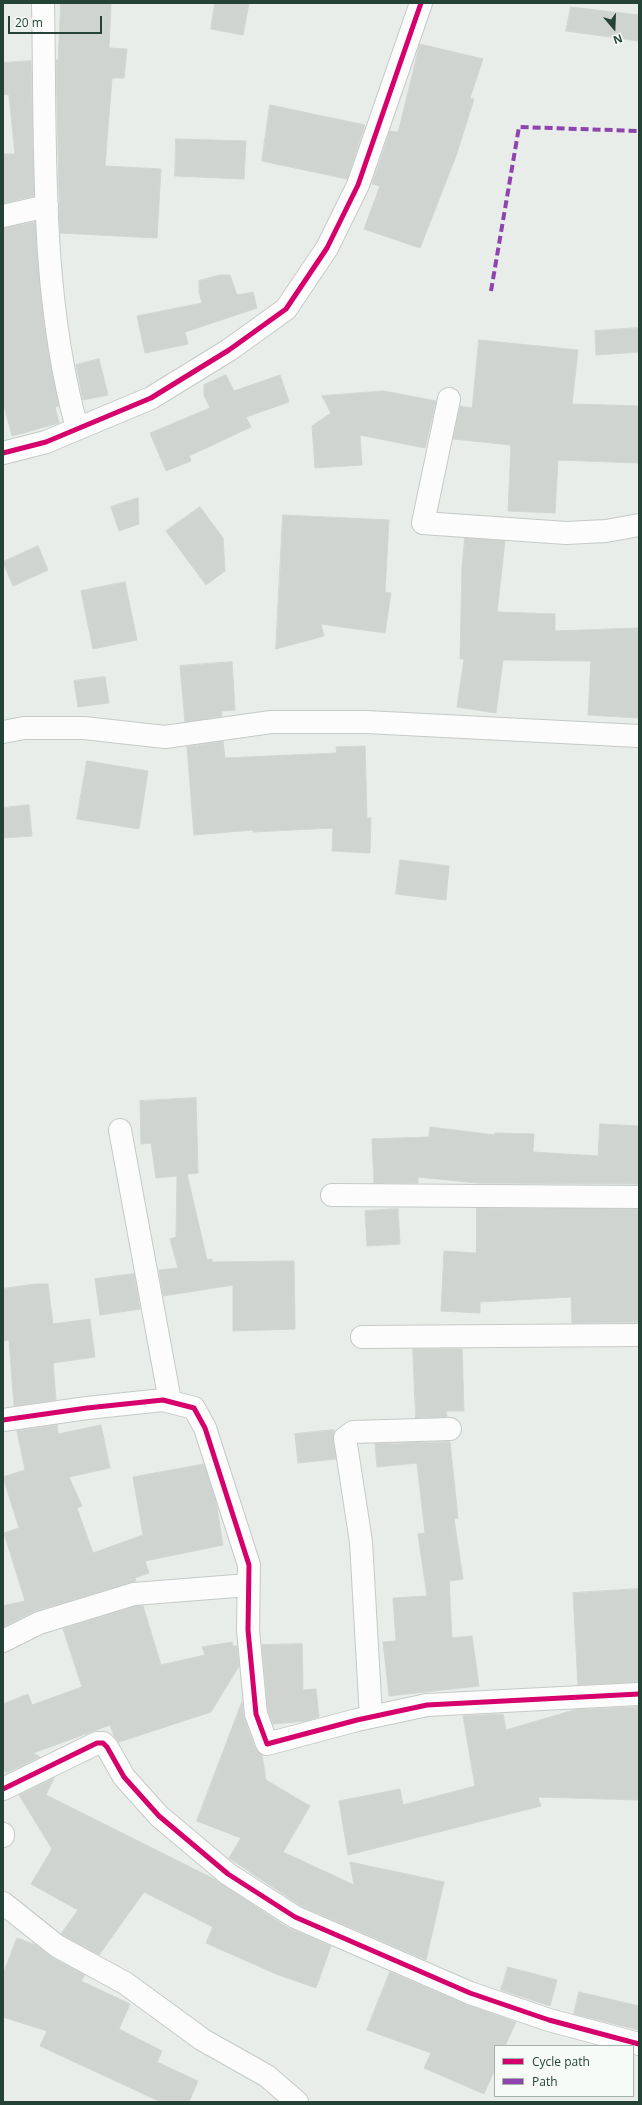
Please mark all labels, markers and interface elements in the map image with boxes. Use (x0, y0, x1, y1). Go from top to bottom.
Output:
scale bar (10, 8, 104, 34)
north arrow (594, 8, 634, 48)
text: 20 m (15, 14, 43, 31)
text: N (611, 31, 625, 48)
legend (494, 2045, 634, 2097)
text: Cycle path (532, 2053, 590, 2070)
text: Path (532, 2073, 558, 2090)

